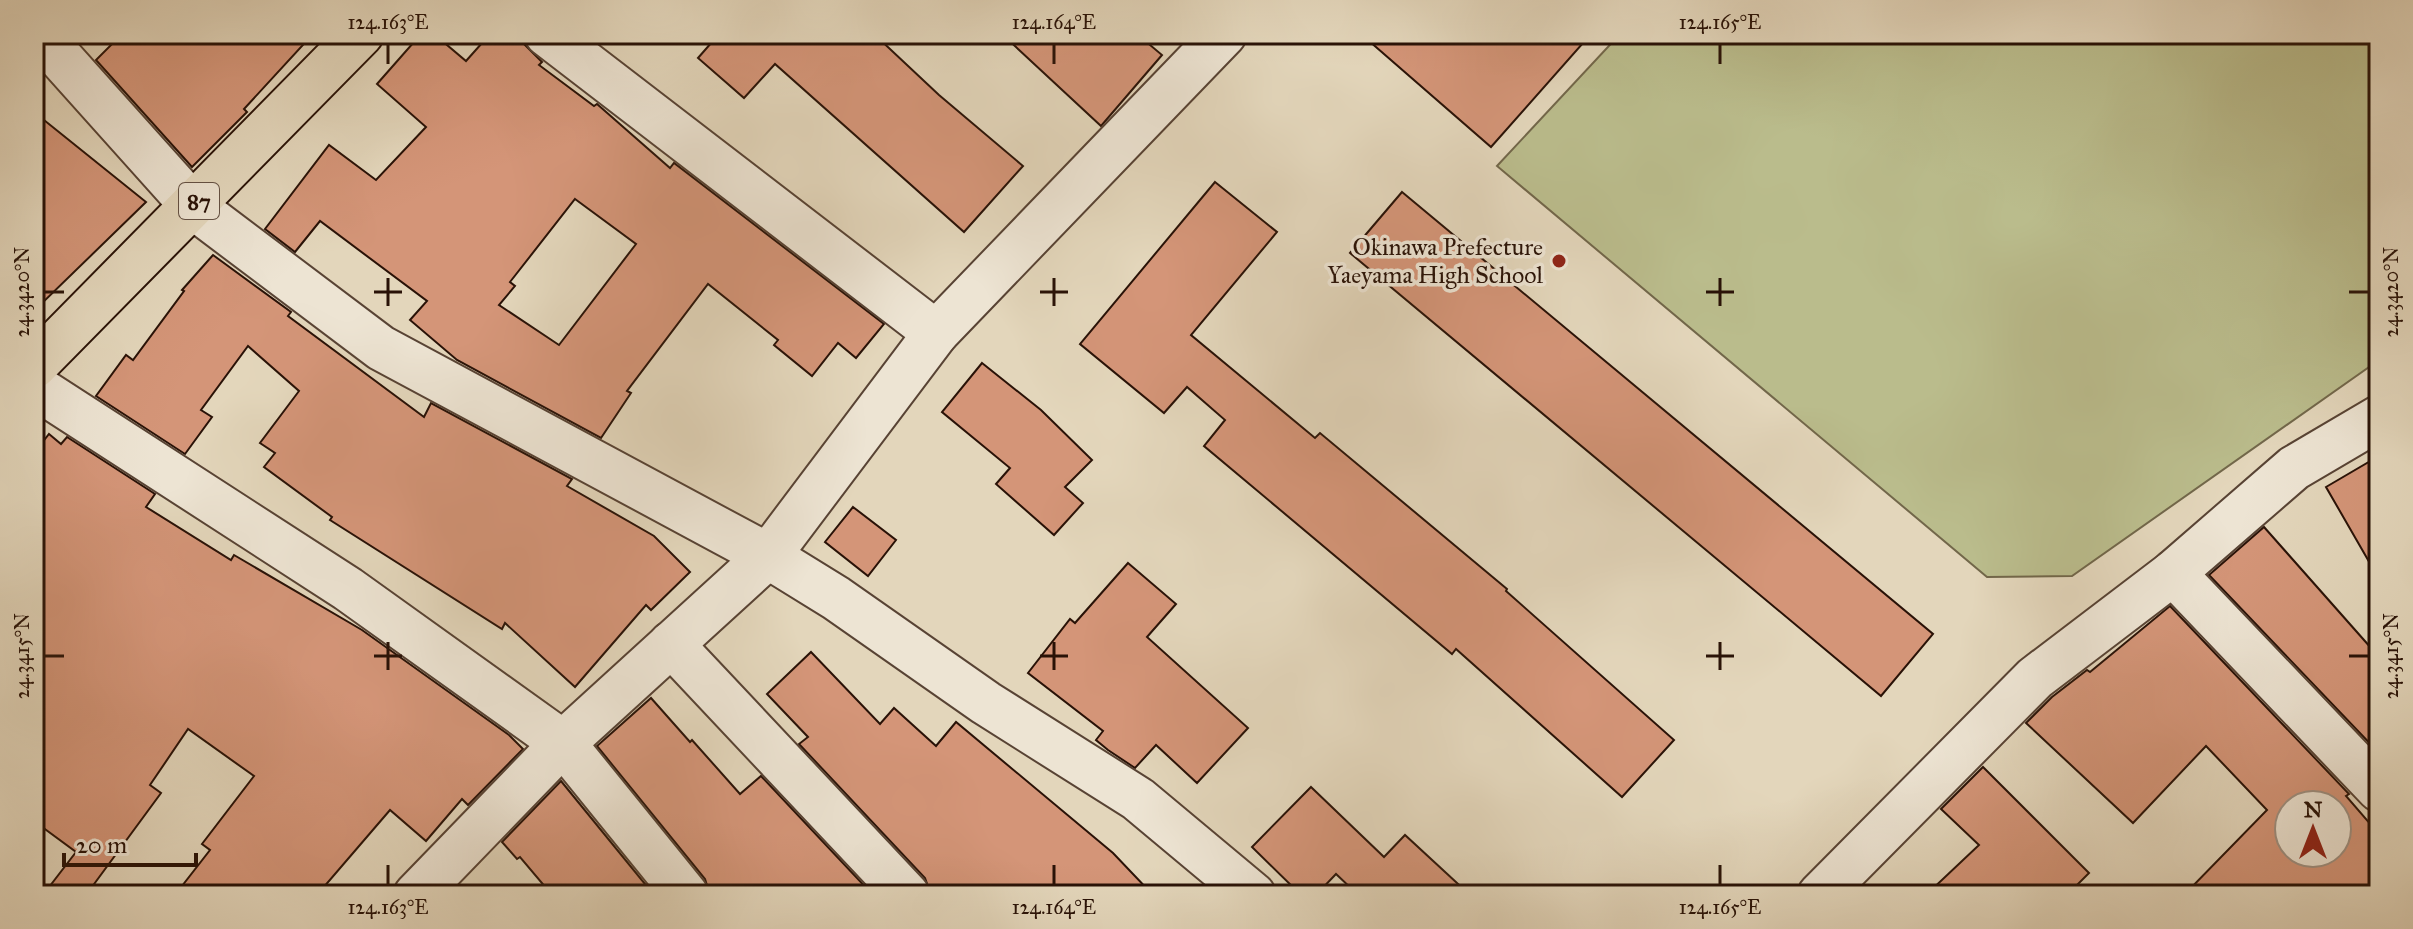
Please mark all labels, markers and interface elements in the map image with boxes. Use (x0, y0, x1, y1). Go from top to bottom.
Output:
text: 124.163°E (347, 10, 429, 34)
text: 124.164°E (1012, 10, 1096, 34)
text: 124.165°E (1679, 10, 1761, 34)
road number: 87 (179, 183, 219, 219)
place label: Okinawa Prefecture Yaeyama High School (1327, 232, 1544, 290)
text: 24.3420°N (10, 247, 34, 337)
text: 24.3420°N (2379, 247, 2403, 337)
marker: Okinawa Prefecture Yaeyama High School (1550, 252, 1568, 270)
text: 24.3415°N (10, 613, 34, 699)
text: 24.3415°N (2379, 613, 2403, 699)
north arrow (2273, 789, 2353, 869)
text: N (2304, 796, 2323, 823)
scale bar (64, 817, 196, 867)
text: 20 m (76, 830, 127, 860)
text: 124.163°E (347, 895, 429, 919)
text: 124.164°E (1012, 895, 1096, 919)
text: 124.165°E (1679, 895, 1761, 919)

